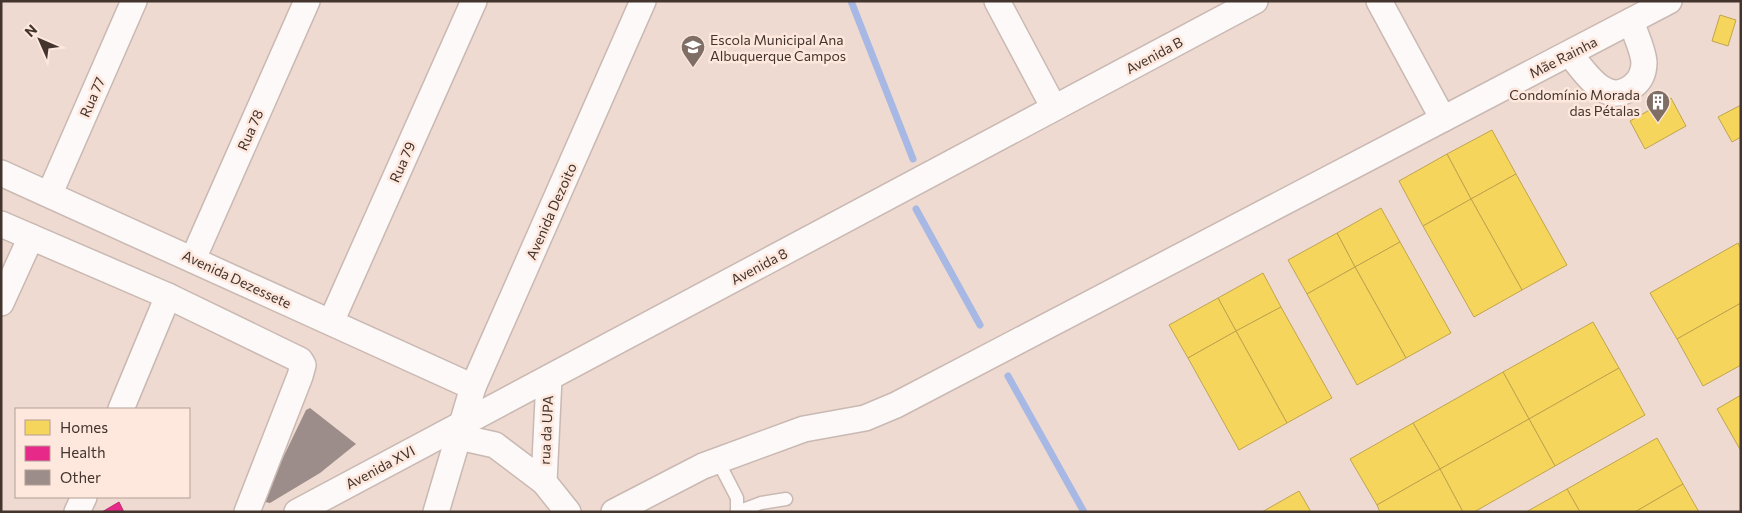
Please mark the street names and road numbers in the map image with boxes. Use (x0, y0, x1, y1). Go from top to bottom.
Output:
street label: Avenida B (1123, 33, 1185, 77)
street label: Mãe Rainha (1526, 33, 1600, 81)
street label: Rua 77 (76, 74, 108, 120)
street label: Rua 78 (233, 107, 267, 153)
street label: Rua 79 (385, 139, 419, 185)
street label: Avenida Dezoito (522, 160, 580, 262)
street label: Avenida 8 (728, 244, 790, 288)
street label: Avenida Dezessete (180, 246, 294, 312)
street label: rua da UPA (536, 395, 556, 465)
street label: Avenida XVI (342, 442, 418, 492)

